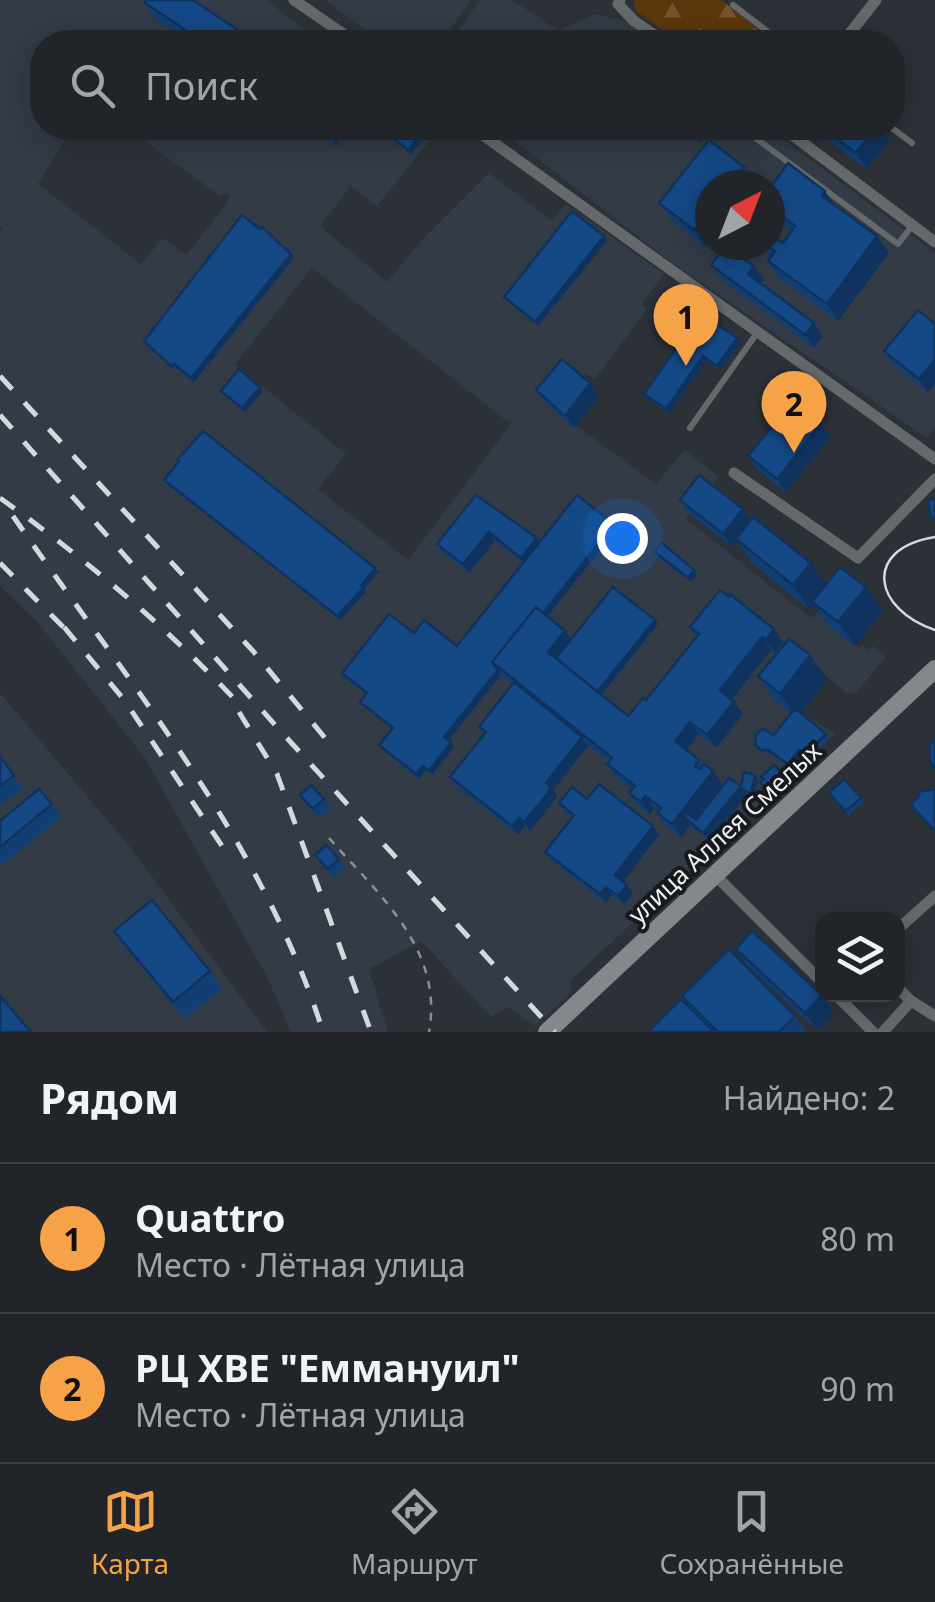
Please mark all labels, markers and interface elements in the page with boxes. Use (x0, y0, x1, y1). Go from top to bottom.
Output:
search box (30, 30, 905, 140)
icon: search (65, 58, 120, 113)
text: Поиск (145, 59, 258, 111)
north arrow (695, 170, 785, 260)
pin: 1 (654, 284, 718, 366)
pin: 2 (762, 370, 826, 453)
your location (597, 513, 648, 564)
street label: улица Аллея Смелых (620, 733, 828, 931)
map controls (815, 912, 905, 1002)
button: layers (815, 912, 905, 1002)
text: Рядом (40, 1069, 179, 1126)
text: Найдено: 2 (723, 1076, 895, 1119)
text: Quattro (135, 1191, 285, 1243)
text: 1 (63, 1217, 82, 1260)
text: 80 m (820, 1217, 895, 1260)
text: Место · Лётная улица (135, 1243, 466, 1286)
text: РЦ ХВЕ "Еммануил" (135, 1341, 520, 1393)
text: 2 (63, 1367, 82, 1410)
text: 90 m (820, 1367, 895, 1410)
text: Место · Лётная улица (135, 1393, 466, 1436)
tab: Карта (91, 1484, 169, 1582)
tab: Маршрут (351, 1484, 478, 1582)
tab: Сохранённые (659, 1484, 844, 1582)

